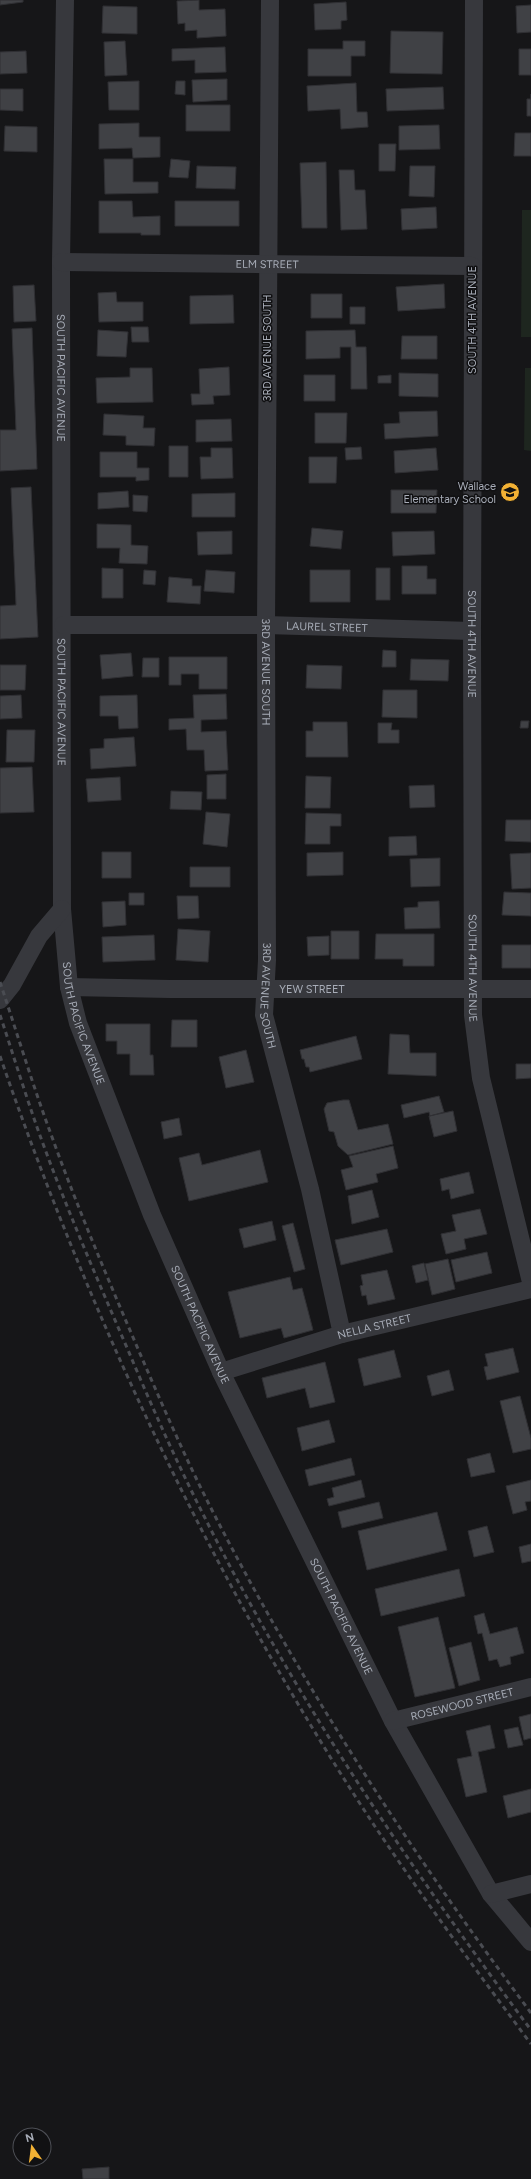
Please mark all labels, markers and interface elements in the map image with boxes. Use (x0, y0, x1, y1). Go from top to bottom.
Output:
street label: ELM STREET (235, 258, 299, 271)
street label: SOUTH 4TH AVENUE (466, 266, 479, 374)
street label: 3RD AVENUE SOUTH (261, 294, 274, 402)
street label: SOUTH PACIFIC AVENUE (54, 314, 67, 442)
place label: Wallace Elementary School (404, 480, 496, 506)
school or university icon: Wallace Elementary School (499, 481, 521, 503)
street label: SOUTH 4TH AVENUE (465, 590, 478, 698)
street label: 3RD AVENUE SOUTH (259, 618, 272, 726)
street label: LAUREL STREET (286, 620, 368, 635)
street label: SOUTH PACIFIC AVENUE (55, 638, 68, 766)
street label: SOUTH 4TH AVENUE (466, 914, 480, 1023)
street label: 3RD AVENUE SOUTH (257, 942, 279, 1050)
street label: SOUTH PACIFIC AVENUE (60, 961, 107, 1087)
street label: YEW STREET (279, 983, 345, 996)
street label: SOUTH PACIFIC AVENUE (168, 1264, 232, 1386)
street label: NELLA STREET (336, 1312, 413, 1342)
street label: SOUTH PACIFIC AVENUE (307, 1556, 375, 1677)
street label: ROSEWOOD STREET (409, 1686, 515, 1723)
north arrow (12, 2127, 52, 2167)
text: N (24, 2130, 35, 2145)

